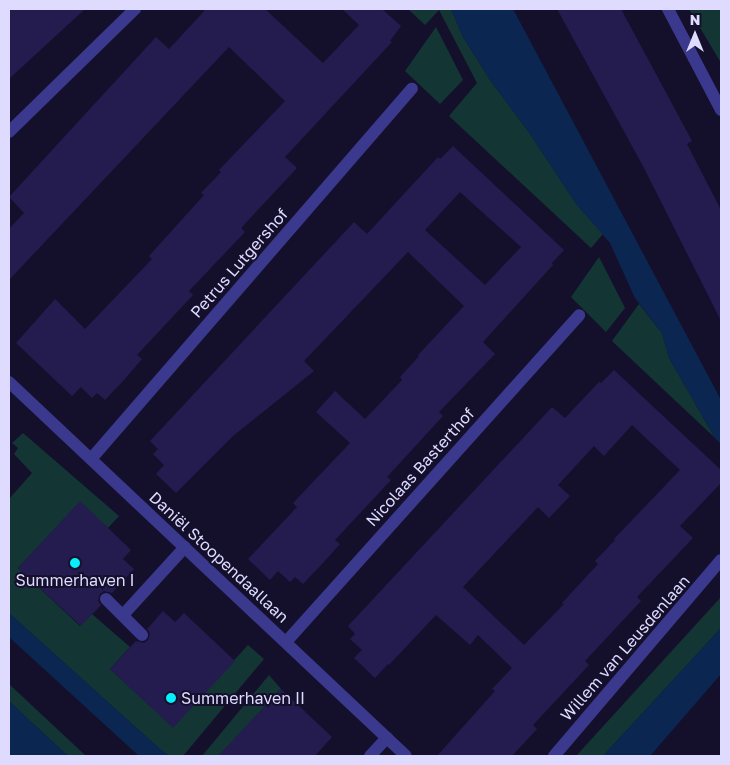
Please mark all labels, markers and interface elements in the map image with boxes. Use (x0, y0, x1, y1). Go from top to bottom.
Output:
north arrow (670, 10, 720, 60)
text: N (690, 11, 700, 28)
street label: Petrus Lutgershof (186, 205, 292, 321)
street label: Nicolaas Basterthof (362, 404, 478, 530)
street label: Daniël Stoopendaallaan (145, 487, 293, 627)
marker: Summerhaven I (69, 557, 81, 569)
place label: Summerhaven I (15, 570, 135, 590)
street label: Willem van Leusdenlaan (556, 571, 694, 725)
place label: Summerhaven II (181, 688, 305, 708)
marker: Summerhaven II (165, 692, 177, 704)

